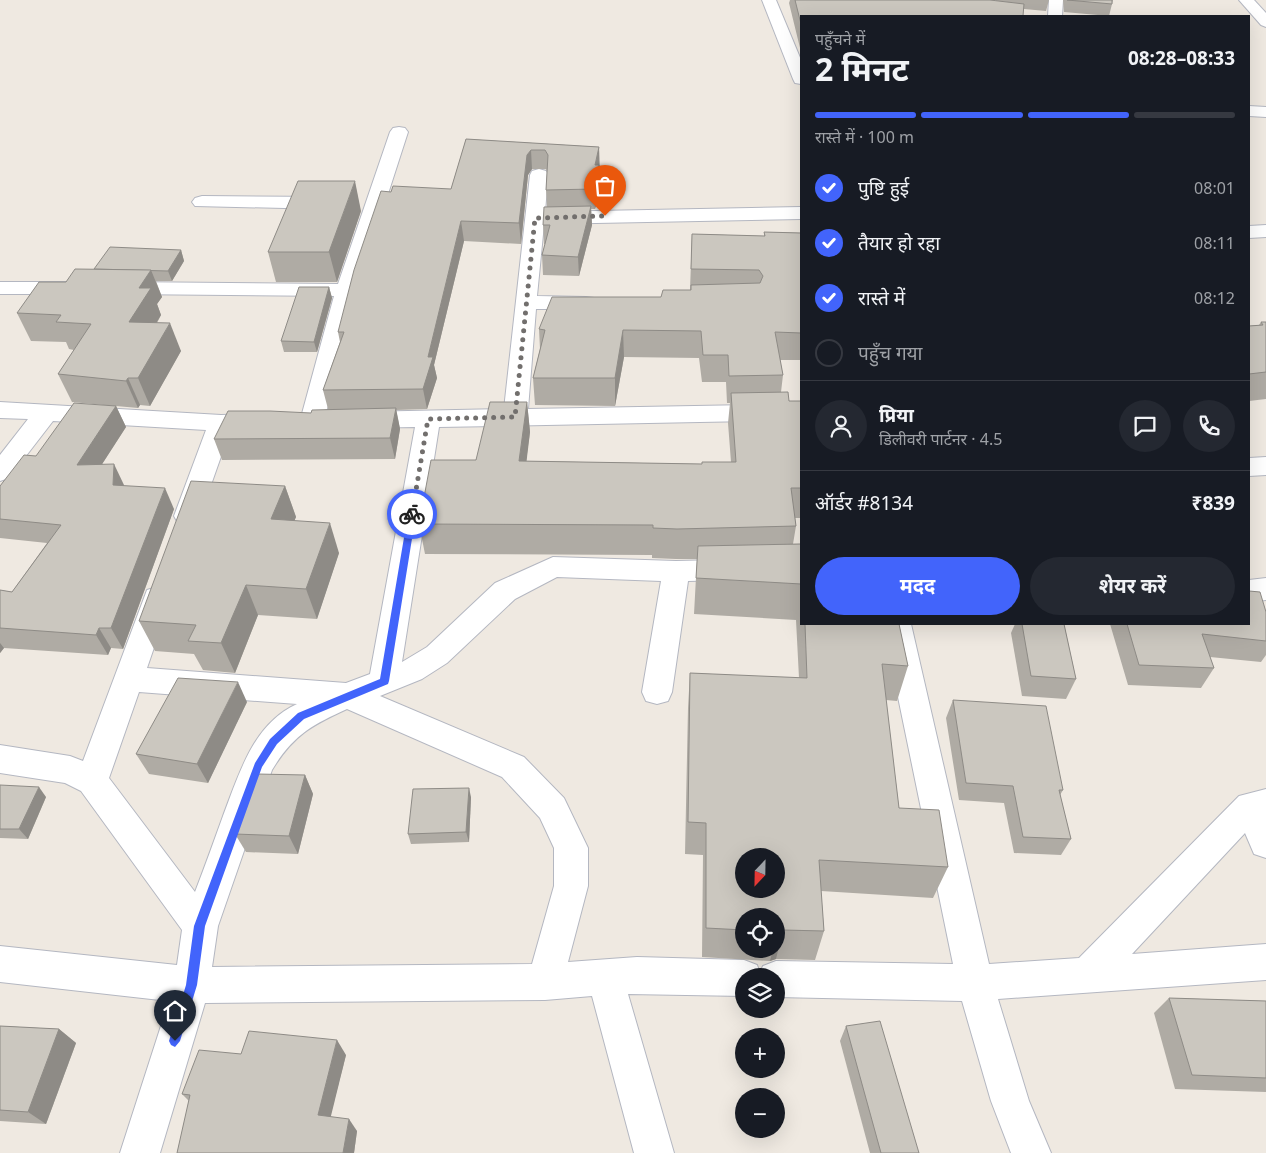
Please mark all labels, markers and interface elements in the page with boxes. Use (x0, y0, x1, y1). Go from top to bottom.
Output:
text: पहुँचने में (815, 28, 865, 50)
text: 08:28–08:33 (1128, 45, 1235, 71)
text: 2 मिनट (815, 47, 909, 90)
text: रास्ते में · 100 m (815, 126, 914, 148)
pin (584, 165, 626, 216)
icon: bag (591, 172, 619, 200)
icon: check (815, 174, 843, 202)
text: पुष्टि हुई (858, 175, 909, 201)
text: 08:01 (1194, 177, 1235, 199)
icon: check (815, 229, 843, 257)
text: तैयार हो रहा (858, 230, 940, 256)
text: 08:11 (1194, 232, 1235, 254)
icon: check (815, 284, 843, 312)
text: रास्ते में (858, 285, 905, 311)
text: 08:12 (1194, 287, 1235, 309)
text: पहुँच गया (858, 340, 923, 366)
button: person (815, 400, 867, 452)
button: chat (1119, 400, 1171, 452)
button: phone (1183, 400, 1235, 452)
text: प्रिया (879, 402, 914, 428)
text: डिलीवरी पार्टनर · 4.5 (879, 428, 1002, 450)
courier (387, 489, 437, 539)
text: ऑर्डर #8134 (815, 490, 913, 516)
text: ₹839 (1192, 490, 1235, 516)
icon: bike (398, 500, 426, 528)
button: मदद (815, 557, 1020, 615)
button: शेयर करें (1030, 557, 1235, 615)
north arrow (735, 848, 785, 898)
map controls (735, 848, 785, 1138)
button: locate (735, 908, 785, 958)
button: layers (735, 968, 785, 1018)
pin (154, 990, 196, 1041)
icon: home (161, 997, 189, 1025)
button: + (735, 1028, 785, 1078)
button: − (735, 1088, 785, 1138)

